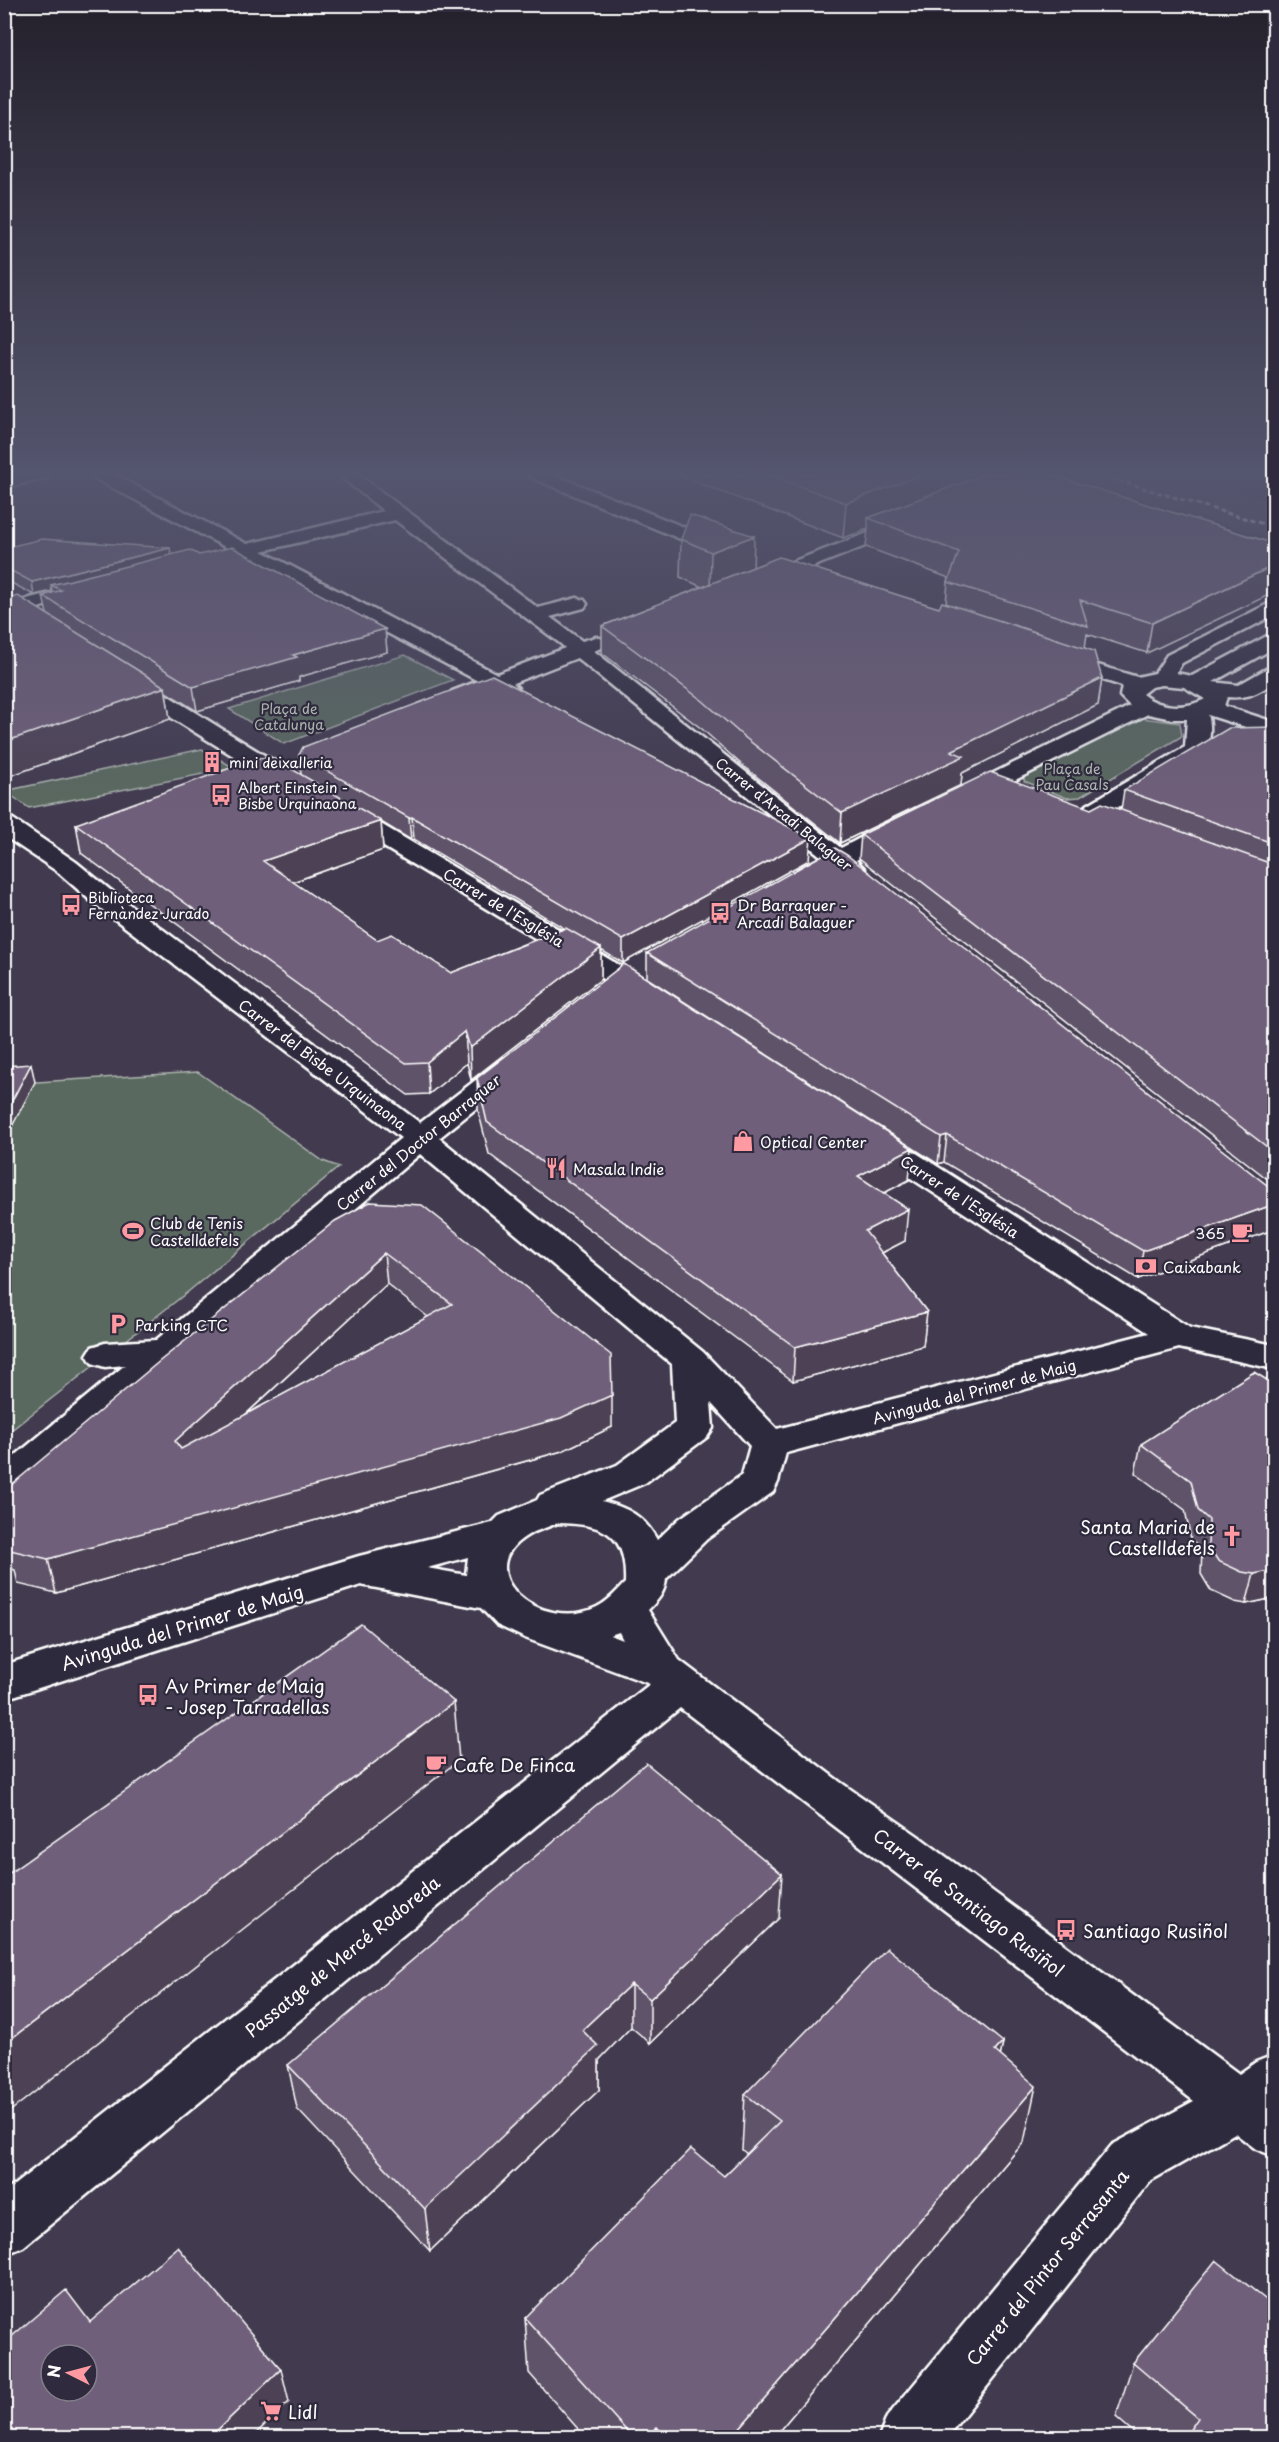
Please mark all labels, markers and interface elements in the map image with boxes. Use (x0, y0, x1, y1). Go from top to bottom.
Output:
park label: Plaça de Catalunya (254, 698, 324, 735)
building icon: mini deixalleria (200, 750, 224, 774)
place label: mini deixalleria (229, 752, 333, 773)
street label: Carrer d'Arcadi Balaguer (711, 752, 857, 876)
park label: Plaça de Pau Casals (1035, 758, 1109, 795)
place label: Albert Einstein - Bisbe Urquinaona (238, 777, 357, 814)
bus stop icon: Albert Einstein - Bisbe Urquinaona (209, 783, 233, 807)
street label: Carrer de l'Església (439, 862, 570, 953)
place label: Biblioteca Fernàndez Jurado (88, 887, 209, 924)
bus stop icon: Biblioteca Fernàndez Jurado (59, 893, 83, 917)
place label: Dr Barraquer - Arcadi Balaguer (737, 893, 855, 933)
bus stop icon: Dr Barraquer - Arcadi Balaguer (708, 901, 732, 925)
street label: Carrer del Bisbe Urquinaona (234, 993, 413, 1135)
street label: Carrer del Doctor Barraquer (331, 1068, 506, 1216)
shop icon: Optical Center (731, 1129, 755, 1153)
place label: Optical Center (760, 1130, 866, 1153)
street label: Carrer de l'Església (896, 1149, 1025, 1244)
restaurant icon: Masala Indie (544, 1156, 568, 1180)
place label: Masala Indie (573, 1157, 664, 1180)
place label: Club de Tenis Castelldefels (150, 1211, 243, 1251)
sports icon: Club de Tenis Castelldefels (121, 1219, 145, 1243)
cafe icon: 365 (1230, 1220, 1254, 1244)
place label: 365 (1195, 1221, 1225, 1244)
bank icon: Caixabank (1134, 1254, 1158, 1278)
place label: Caixabank (1163, 1255, 1241, 1278)
parking icon: Parking CTC (106, 1312, 130, 1336)
place label: Parking CTC (135, 1313, 228, 1336)
street label: Avinguda del Primer de Maig (870, 1353, 1078, 1429)
place label: Santa Maria de Castelldefels (1080, 1513, 1215, 1561)
church icon: Santa Maria de Castelldefels (1220, 1524, 1244, 1548)
street label: Avinguda del Primer de Maig (58, 1577, 306, 1677)
place label: Av Primer de Maig - Josep Tarradellas (165, 1672, 329, 1720)
bus stop icon: Av Primer de Maig - Josep Tarradellas (136, 1683, 160, 1707)
place label: Cafe De Finca (453, 1751, 576, 1778)
cafe icon: Cafe De Finca (424, 1752, 448, 1776)
street label: Carrer de Santiago Rusiñol (868, 1821, 1070, 1983)
street label: Passatge de Mercé Rodoreda (239, 1869, 445, 2043)
place label: Santiago Rusiñol (1083, 1917, 1228, 1944)
bus stop icon: Santiago Rusiñol (1054, 1918, 1078, 1942)
street label: Carrer del Pintor Serrasanta (959, 2163, 1135, 2371)
north arrow (39, 2343, 99, 2403)
text: N (40, 2364, 66, 2379)
place label: Lidl (288, 2398, 318, 2425)
supermarket icon: Lidl (259, 2399, 283, 2423)

